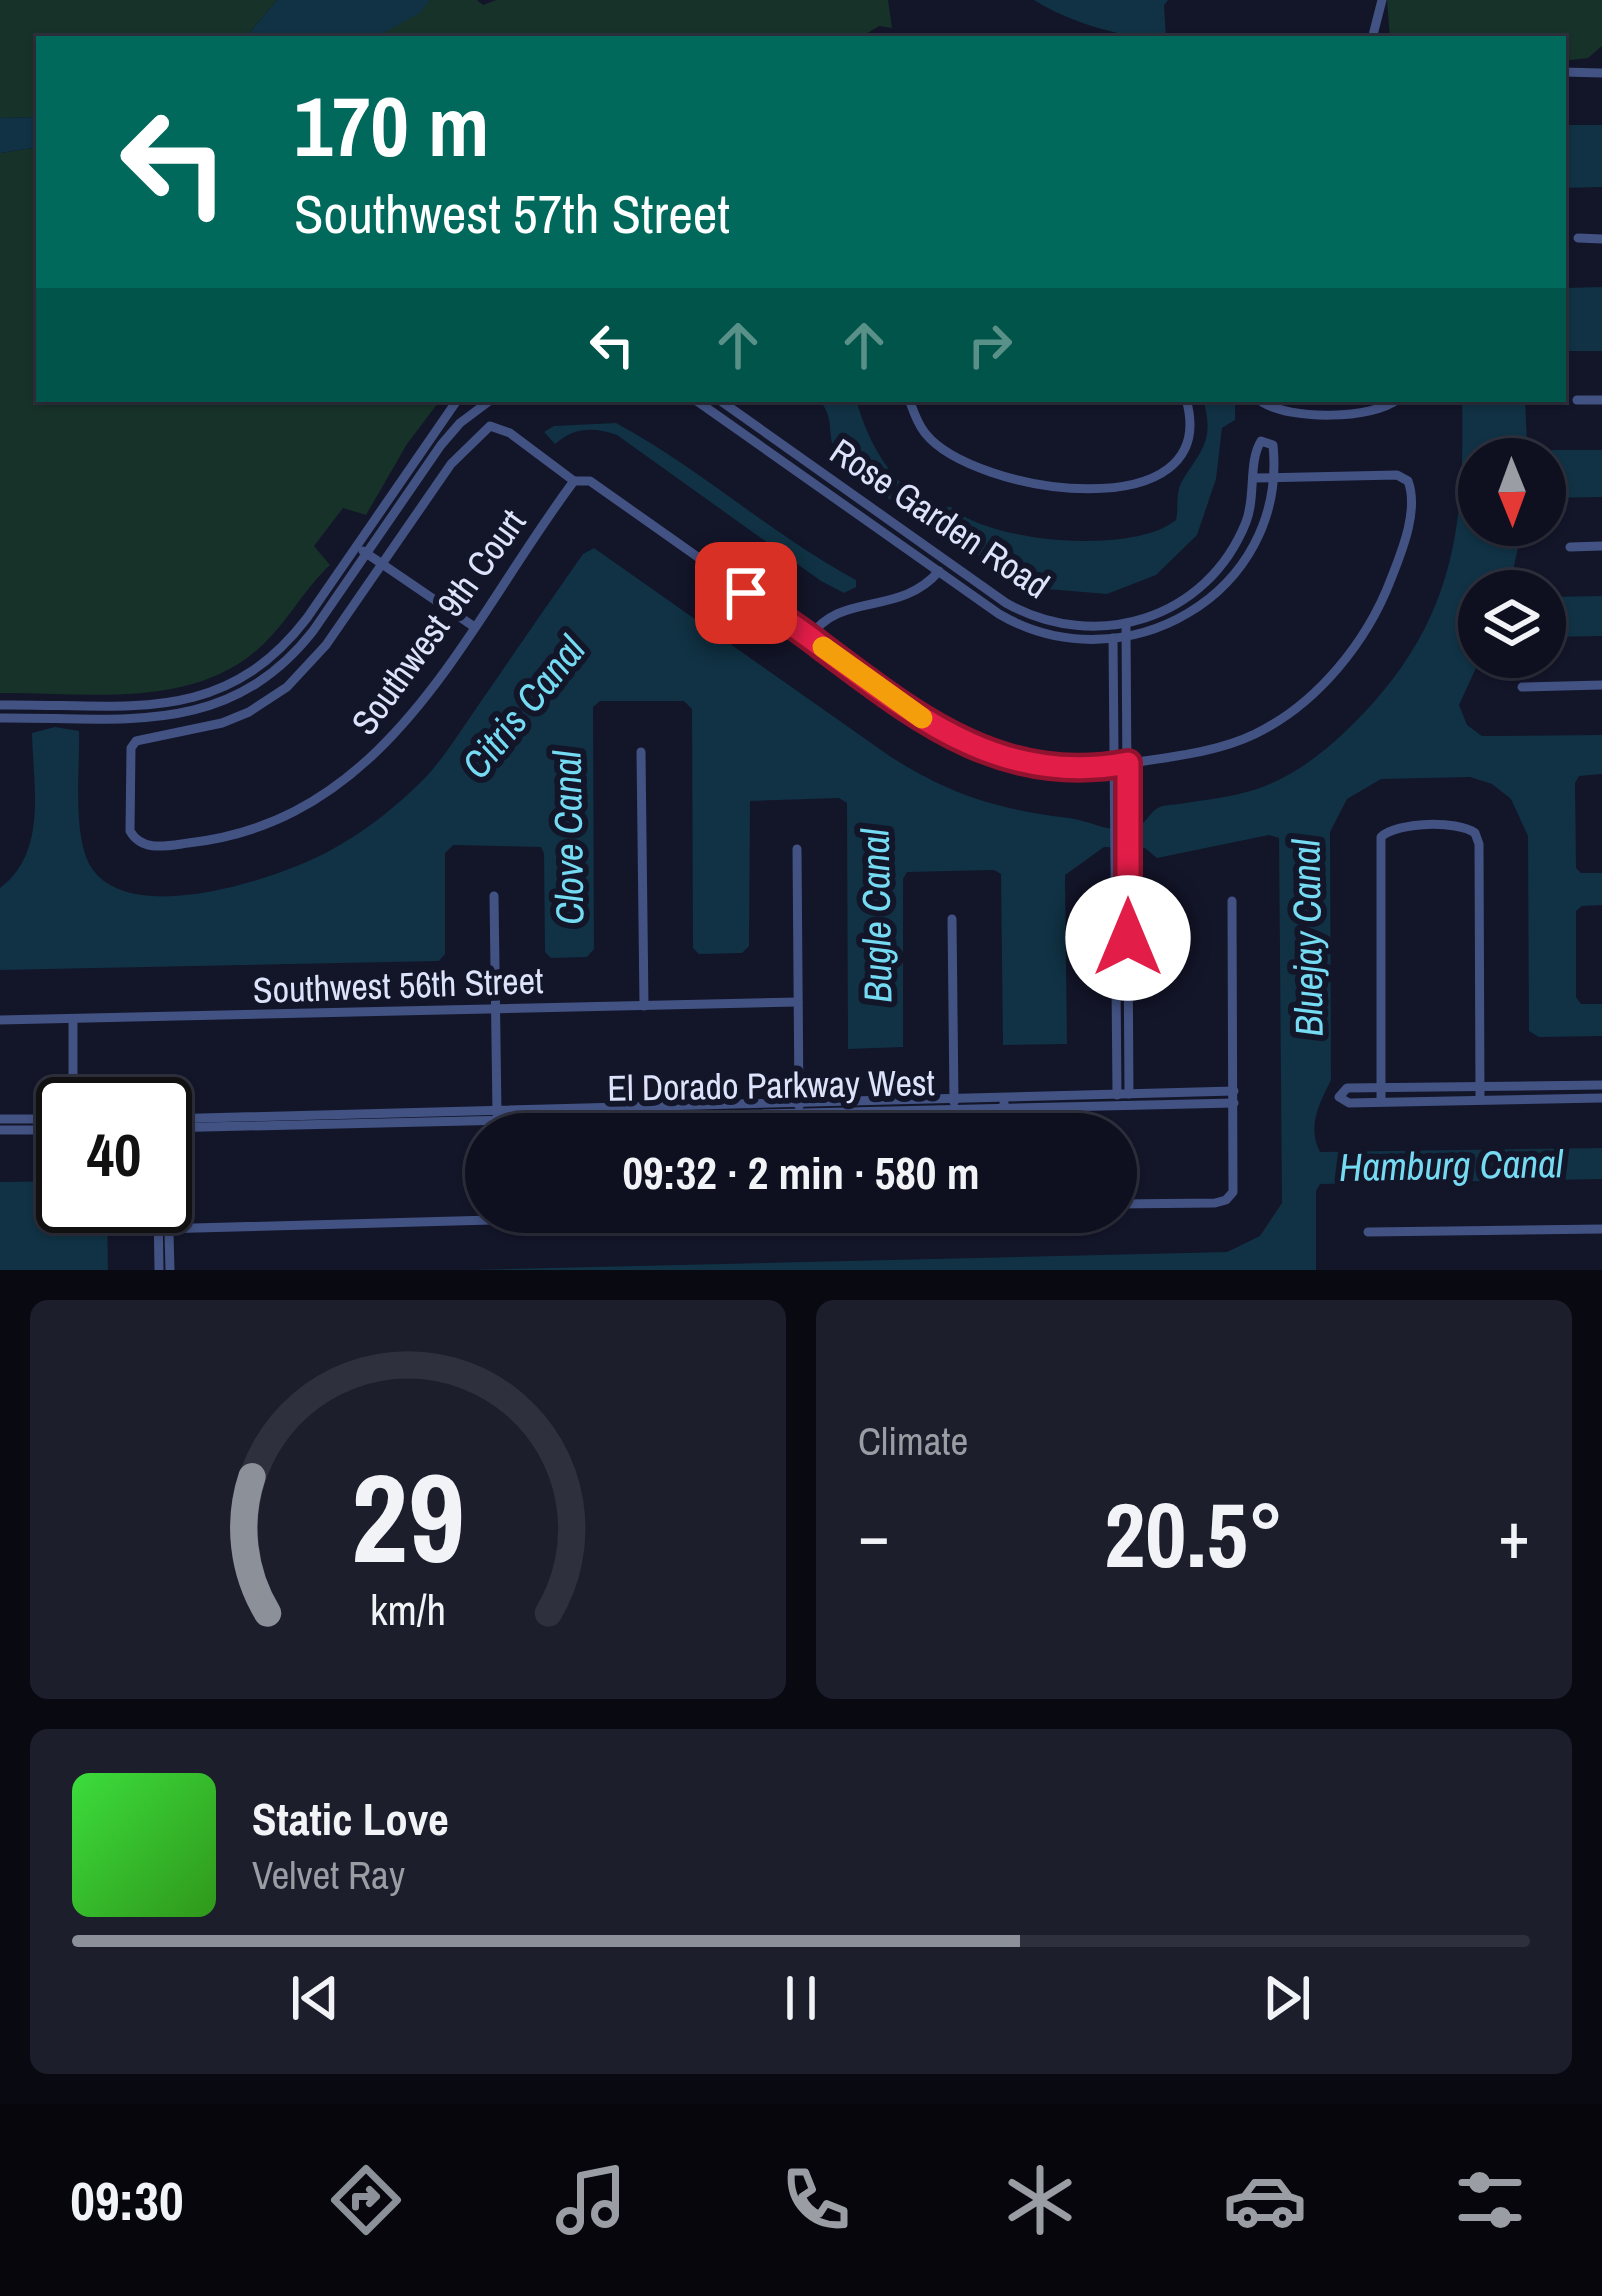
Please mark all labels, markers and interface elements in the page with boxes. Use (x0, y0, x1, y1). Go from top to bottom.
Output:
text: 170 m (294, 69, 489, 182)
icon: left (96, 84, 252, 240)
text: Southwest 57th Street (294, 177, 730, 250)
icon: left (579, 312, 645, 378)
icon: ahead (705, 312, 771, 378)
icon: ahead (831, 312, 897, 378)
icon: right (957, 312, 1023, 378)
street label: Rose Garden Road (821, 427, 1059, 609)
north arrow (1458, 438, 1566, 546)
map controls (1458, 438, 1566, 678)
street label: Southwest 9th Court (340, 500, 536, 744)
pin (695, 542, 797, 644)
icon: arrive (713, 560, 779, 626)
button: layers (1458, 570, 1566, 678)
water label: Citris Canal (450, 624, 597, 789)
water label: Clove Canal (540, 750, 596, 926)
water label: Bugle Canal (848, 828, 904, 1004)
water label: Bluejay Canal (1279, 838, 1335, 1037)
position arrow (1065, 875, 1191, 1001)
street label: Southwest 56th Street (252, 956, 544, 1014)
street label: El Dorado Parkway West (607, 1058, 935, 1112)
speed limit sign: 40 (36, 1077, 192, 1233)
water label: Hamburg Canal (1339, 1137, 1564, 1193)
text: 09:32 · 2 min · 580 m (623, 1142, 979, 1203)
text: Climate (858, 1415, 968, 1467)
text: 29 (351, 1433, 465, 1601)
text: 20.5° (1104, 1474, 1284, 1595)
text: − (858, 1490, 890, 1579)
text: + (1498, 1490, 1530, 1579)
text: km/h (370, 1580, 446, 1637)
text: Static Love (252, 1788, 449, 1849)
text: Velvet Ray (252, 1849, 405, 1901)
icon: previous (282, 1965, 348, 2031)
icon: pause (768, 1965, 834, 2031)
icon: next (1254, 1965, 1320, 2031)
icon: directions (324, 2158, 408, 2242)
icon: music (549, 2158, 633, 2242)
icon: phone (774, 2158, 858, 2242)
icon: climate (998, 2158, 1082, 2242)
icon: car (1223, 2158, 1307, 2242)
icon: filters (1448, 2158, 1532, 2242)
text: 09:30 (70, 2164, 184, 2237)

